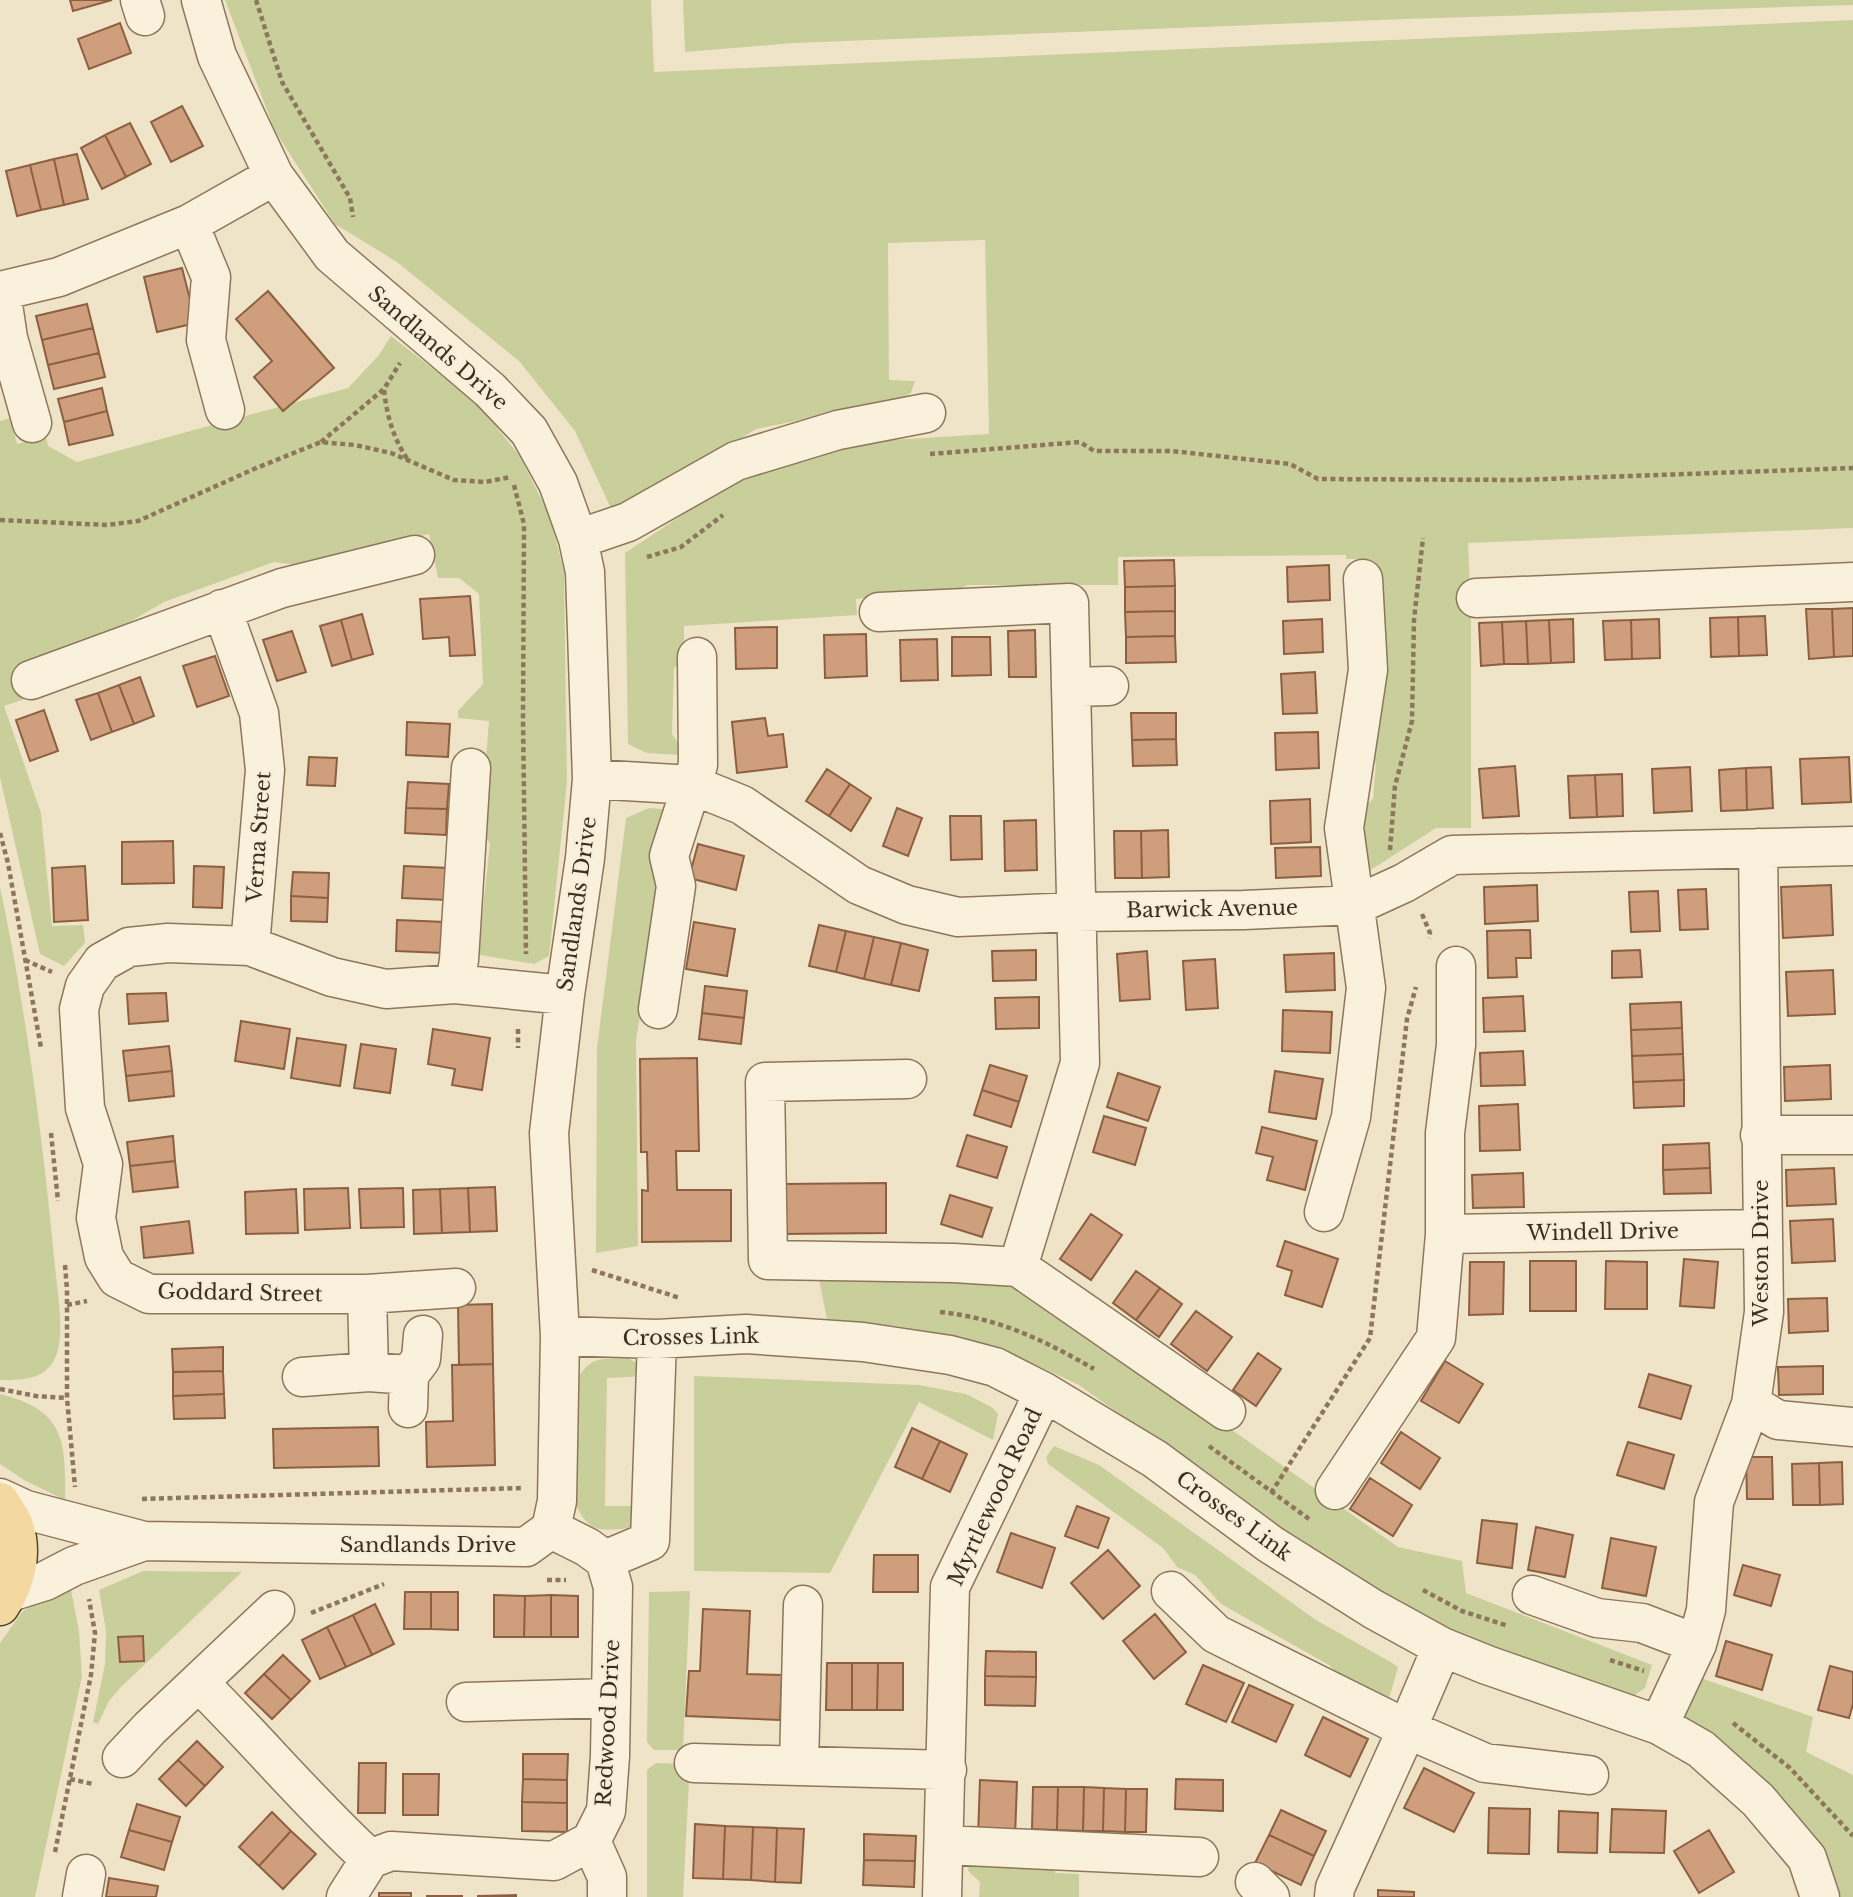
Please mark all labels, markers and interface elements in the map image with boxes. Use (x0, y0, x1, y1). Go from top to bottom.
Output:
street label: Sandlands Drive (363, 280, 513, 416)
street label: Verna Street (241, 770, 277, 905)
street label: Sandlands Drive (552, 815, 602, 993)
street label: Barwick Avenue (1126, 895, 1298, 923)
street label: Weston Drive (1748, 1180, 1774, 1327)
street label: Windell Drive (1526, 1218, 1679, 1246)
street label: Goddard Street (157, 1279, 323, 1307)
street label: Crosses Link (622, 1323, 760, 1351)
street label: Myrtlewood Road (942, 1404, 1048, 1590)
street label: Crosses Link (1171, 1465, 1297, 1567)
street label: Sandlands Drive (340, 1532, 516, 1558)
street label: Redwood Drive (591, 1639, 625, 1807)

